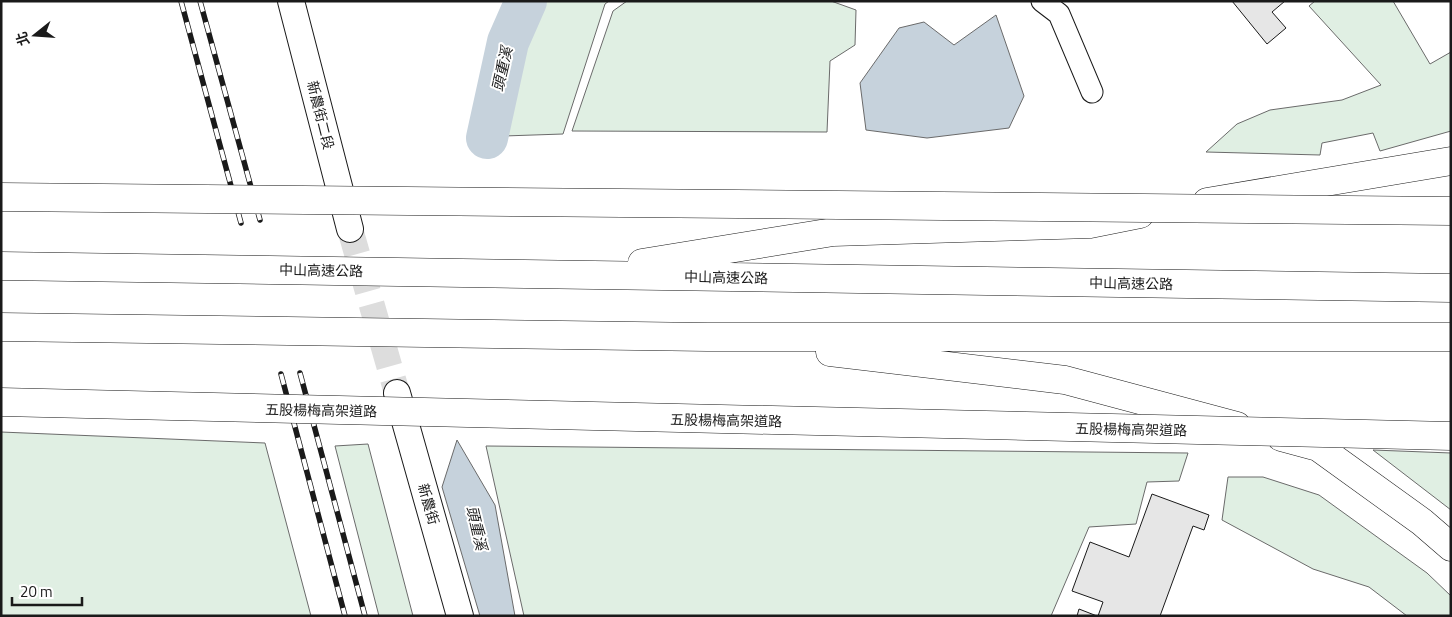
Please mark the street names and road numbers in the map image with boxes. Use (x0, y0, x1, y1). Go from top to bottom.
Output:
street label: 新農街二段 (302, 78, 340, 152)
street label: 中山高速公路 (279, 259, 363, 281)
street label: 中山高速公路 (684, 266, 768, 288)
street label: 中山高速公路 (1089, 272, 1173, 294)
street label: 五股楊梅高架道路 (265, 399, 377, 421)
street label: 五股楊梅高架道路 (670, 409, 782, 431)
street label: 五股楊梅高架道路 (1075, 418, 1187, 440)
street label: 新農街 (413, 481, 445, 527)

